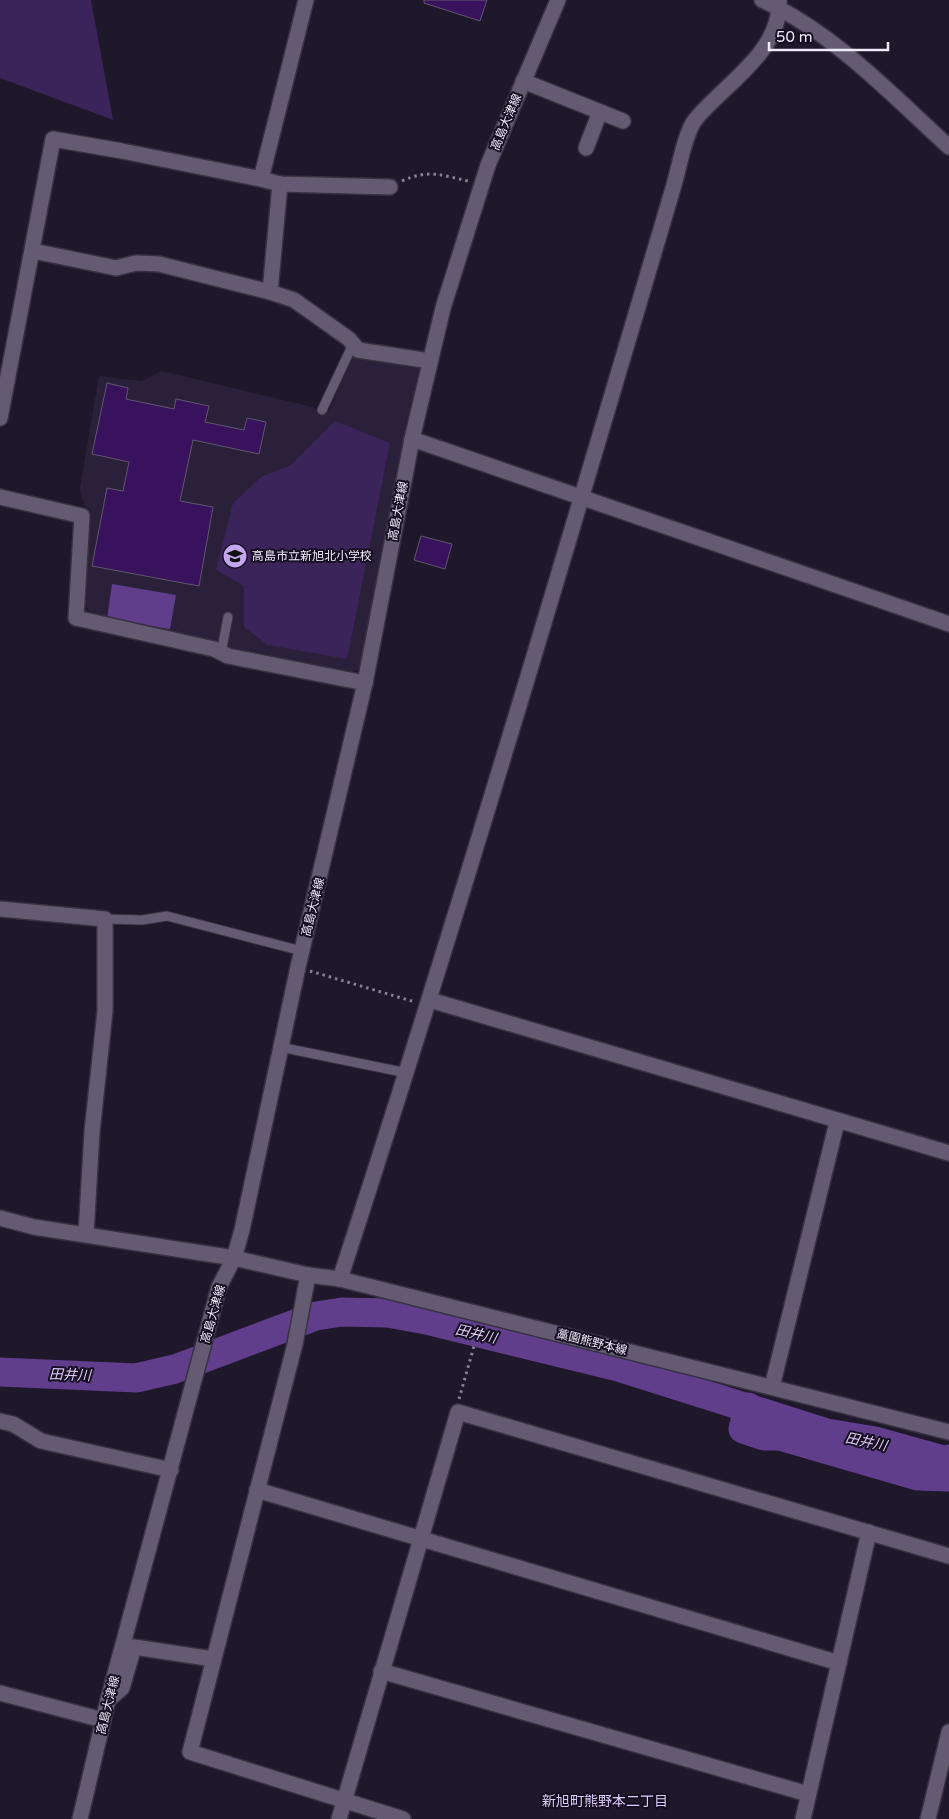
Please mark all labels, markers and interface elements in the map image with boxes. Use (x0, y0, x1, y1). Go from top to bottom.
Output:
scale bar (769, 20, 888, 52)
text: 50 m (776, 28, 813, 46)
street label: 高島大津線 (488, 92, 524, 152)
street label: 高島大津線 (385, 480, 411, 542)
school or university icon: 高島市立新旭北小学校 (222, 543, 248, 569)
place label: 高島市立新旭北小学校 (252, 549, 372, 563)
street label: 高島大津線 (299, 876, 327, 938)
street label: 高島大津線 (198, 1283, 228, 1345)
water label: 田井川 (454, 1321, 500, 1347)
street label: 藁園熊野本線 (555, 1326, 629, 1358)
water label: 田井川 (49, 1366, 93, 1384)
water label: 田井川 (844, 1429, 890, 1455)
street label: 高島大津線 (94, 1674, 122, 1736)
district label: 新旭町熊野本二丁目 (542, 1793, 668, 1810)

